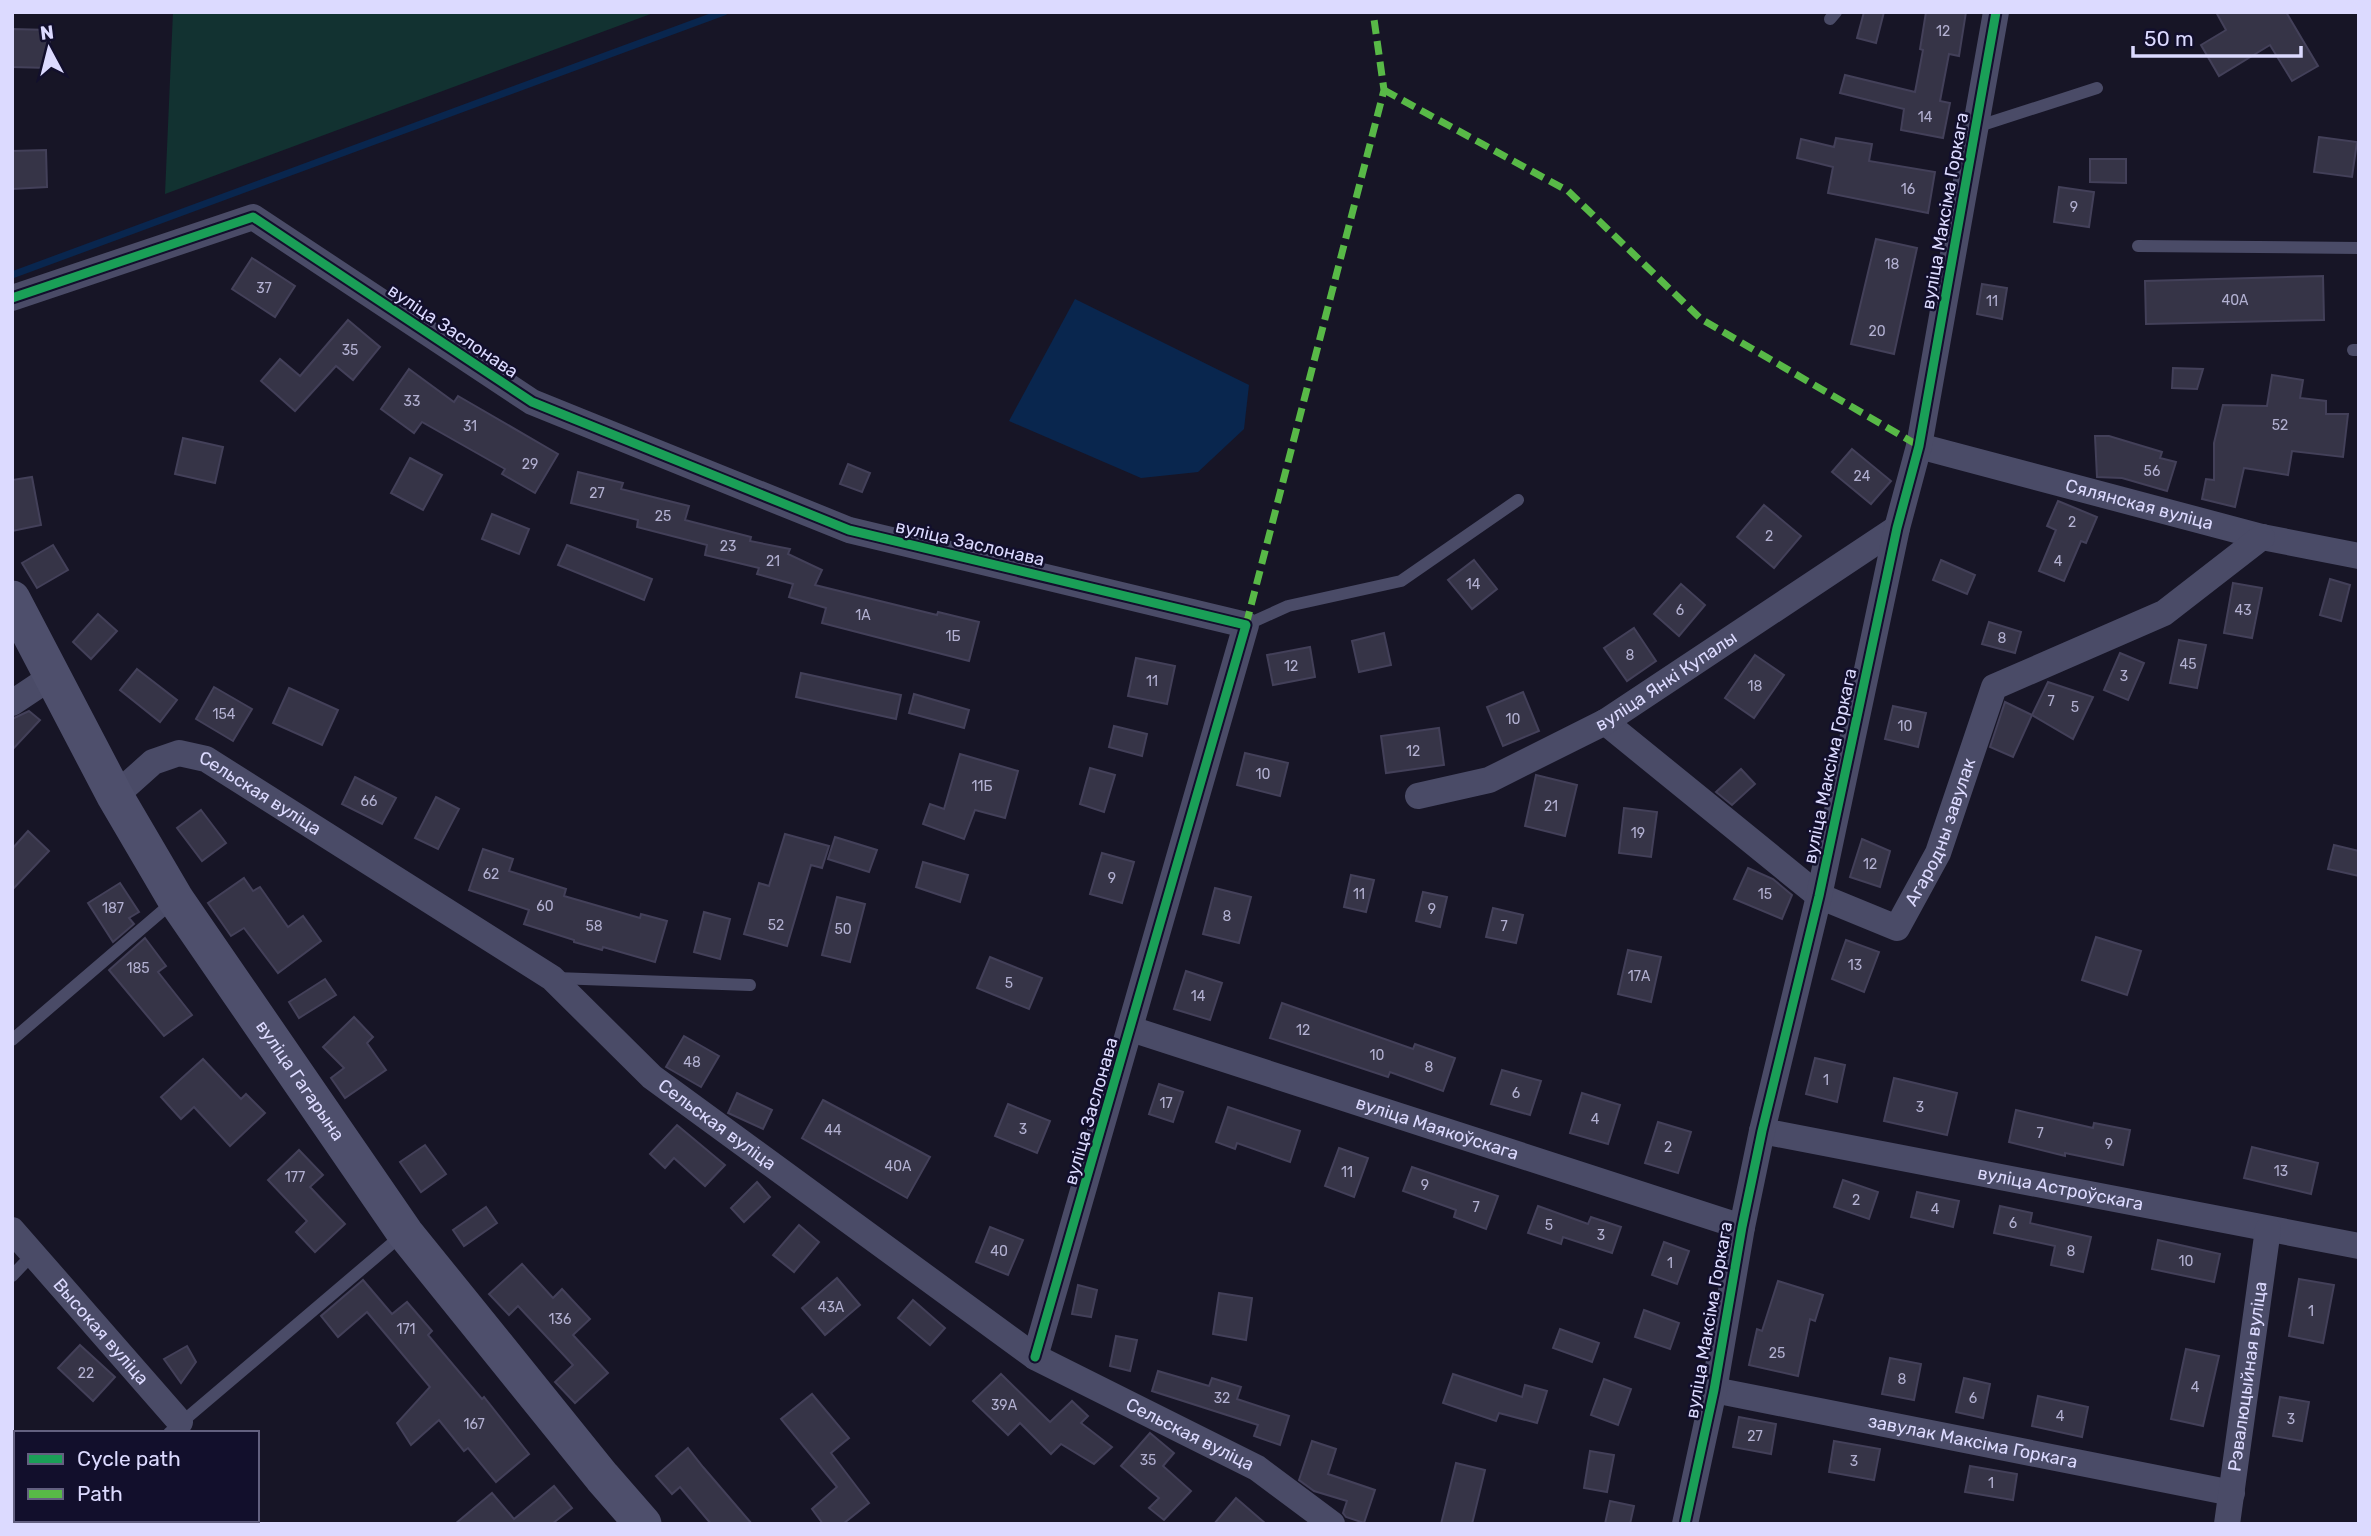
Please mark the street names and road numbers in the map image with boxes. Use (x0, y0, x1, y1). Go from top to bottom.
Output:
street label: вуліца Максіма Горкага (1917, 111, 1973, 311)
street label: вуліца Заслонава (384, 279, 522, 383)
street label: Сялянская вуліца (2063, 474, 2216, 535)
street label: вуліца Заслонава (893, 515, 1047, 571)
street label: вуліца Янкі Купалы (1592, 626, 1741, 736)
street label: вуліца Максіма Горкага (1798, 666, 1862, 866)
street label: Сельская вуліца (197, 747, 325, 840)
street label: Агародны завулак (1900, 755, 1980, 910)
street label: вуліца Гагарына (251, 1016, 349, 1145)
street label: вуліца Заслонава (1059, 1035, 1123, 1187)
street label: Сельская вуліца (654, 1074, 780, 1175)
street label: вуліца Маякоўскага (1353, 1092, 1521, 1165)
street label: вуліца Астроўскага (1976, 1162, 2145, 1215)
street label: вуліца Максіма Горкага (1681, 1220, 1737, 1420)
street label: Высокая вуліца (48, 1274, 153, 1389)
street label: Рэвалюцыйная вуліца (2223, 1280, 2272, 1473)
street label: Сельская вуліца (1122, 1393, 1258, 1476)
street label: завулак Максіма Горкага (1866, 1410, 2080, 1473)

